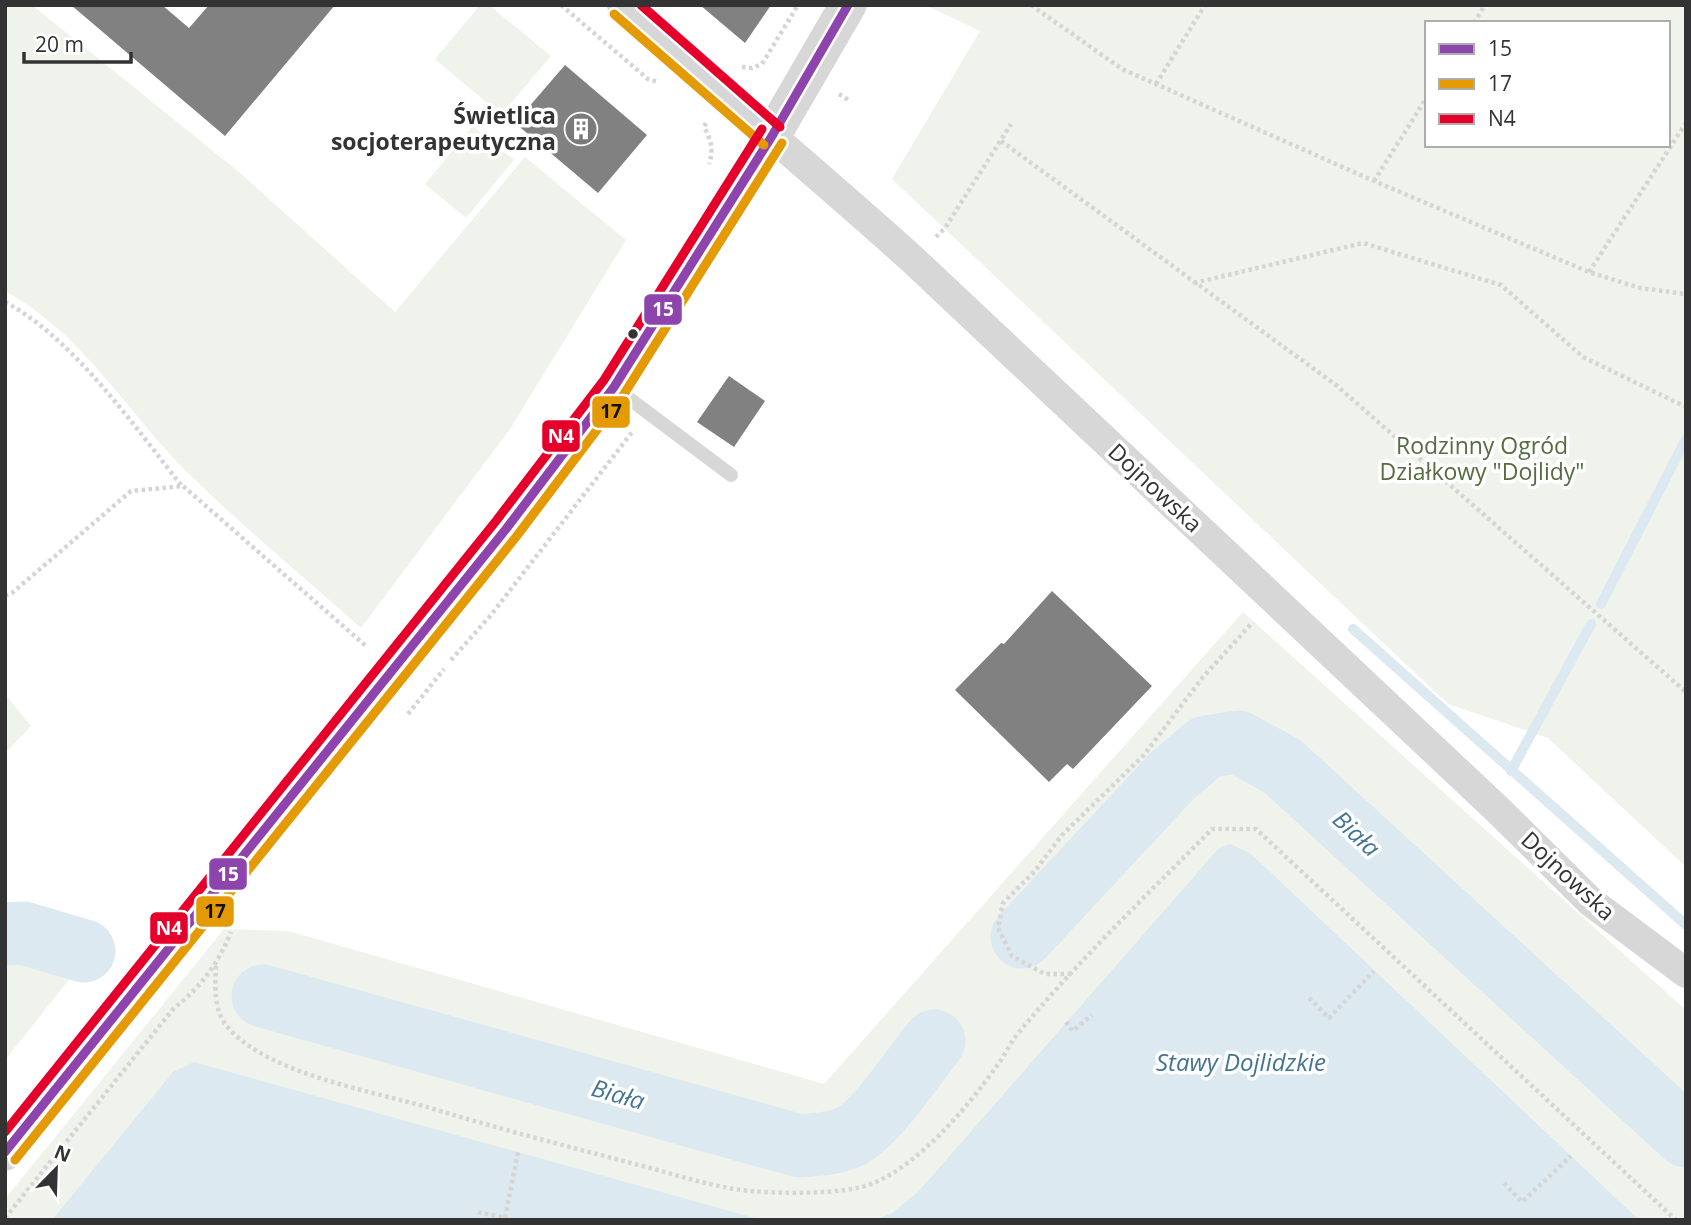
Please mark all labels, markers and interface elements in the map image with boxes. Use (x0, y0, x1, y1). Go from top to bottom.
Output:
scale bar (24, 21, 131, 65)
legend (1425, 21, 1670, 147)
text: 20 m (35, 30, 84, 58)
text: 15 (1488, 34, 1512, 62)
text: 17 (1488, 69, 1512, 97)
place label: Świetlica socjoterapeutyczna (331, 99, 556, 157)
text: N4 (1488, 104, 1516, 132)
building icon: Świetlica socjoterapeutyczna (562, 110, 600, 148)
line badge: 15 (643, 293, 683, 326)
text: 15 (652, 296, 674, 322)
unlabelled marker (626, 327, 640, 341)
line badge: 17 (591, 395, 631, 429)
text: 17 (600, 398, 622, 424)
line badge: N4 (541, 419, 581, 453)
text: N4 (548, 423, 574, 449)
park label: Rodzinny Ogród Działkowy "Dojlidy" (1380, 429, 1584, 487)
street label: Dojnowska (1102, 435, 1210, 539)
water label: Biała (1326, 803, 1388, 864)
street label: Dojnowska (1515, 823, 1623, 927)
line badge: 15 (208, 857, 248, 891)
text: 15 (217, 861, 239, 887)
line badge: 17 (195, 895, 235, 928)
text: 17 (204, 898, 226, 924)
line badge: N4 (149, 911, 189, 945)
text: N4 (156, 915, 182, 941)
water label: Stawy Dojlidzkie (1156, 1045, 1326, 1078)
water label: Biała (588, 1070, 649, 1117)
north arrow (21, 1134, 91, 1204)
text: N (50, 1138, 75, 1168)

